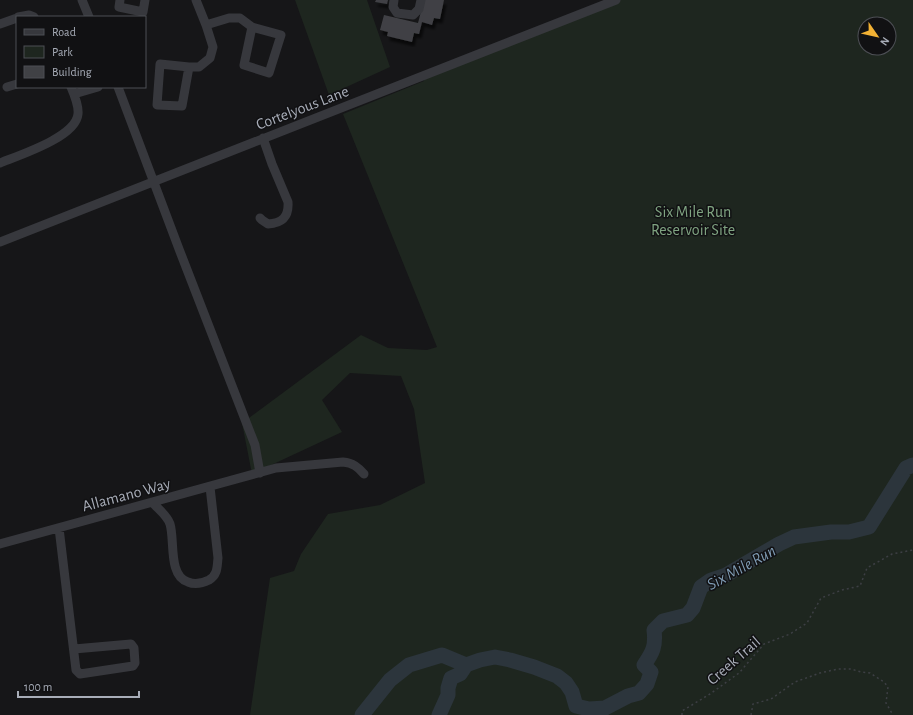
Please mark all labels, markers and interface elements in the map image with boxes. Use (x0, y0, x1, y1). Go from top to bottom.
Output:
legend (16, 16, 146, 88)
north arrow (857, 16, 897, 56)
text: Road (52, 26, 76, 38)
text: N (878, 35, 892, 48)
text: Park (52, 46, 73, 58)
text: Building (52, 66, 92, 78)
street label: Cortelyous Lane (254, 83, 351, 134)
park label: Six Mile Run Reservoir Site (651, 204, 735, 238)
street label: Allamano Way (80, 475, 173, 515)
water label: Six Mile Run (704, 542, 778, 593)
street label: Creek Trail (704, 633, 763, 688)
scale bar (18, 673, 139, 699)
text: 100 m (24, 681, 52, 693)

